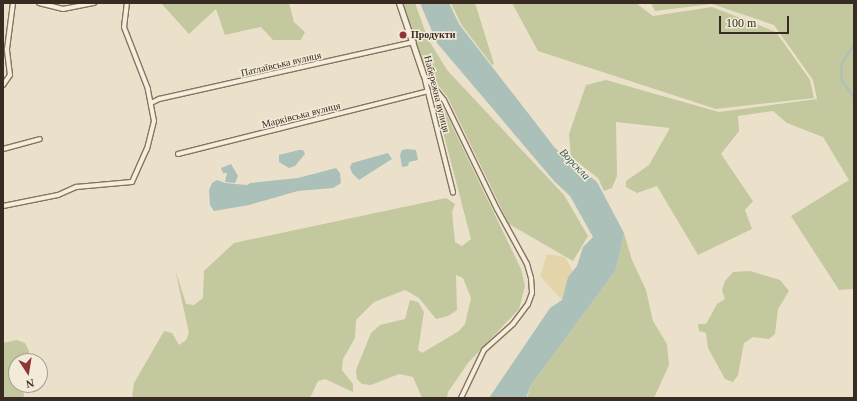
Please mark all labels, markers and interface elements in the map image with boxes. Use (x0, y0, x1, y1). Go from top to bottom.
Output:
scale bar (721, 8, 791, 34)
text: 100 m (726, 16, 756, 30)
place label: Продукти (411, 29, 456, 41)
marker: Продукти (398, 30, 408, 40)
street label: Патлаївська вулиця (240, 49, 322, 79)
street label: Набережна вулиця (422, 54, 452, 134)
street label: Марківська вулиця (260, 99, 342, 131)
water label: Ворскла (557, 146, 593, 182)
north arrow (8, 353, 48, 393)
text: N (25, 377, 35, 390)

